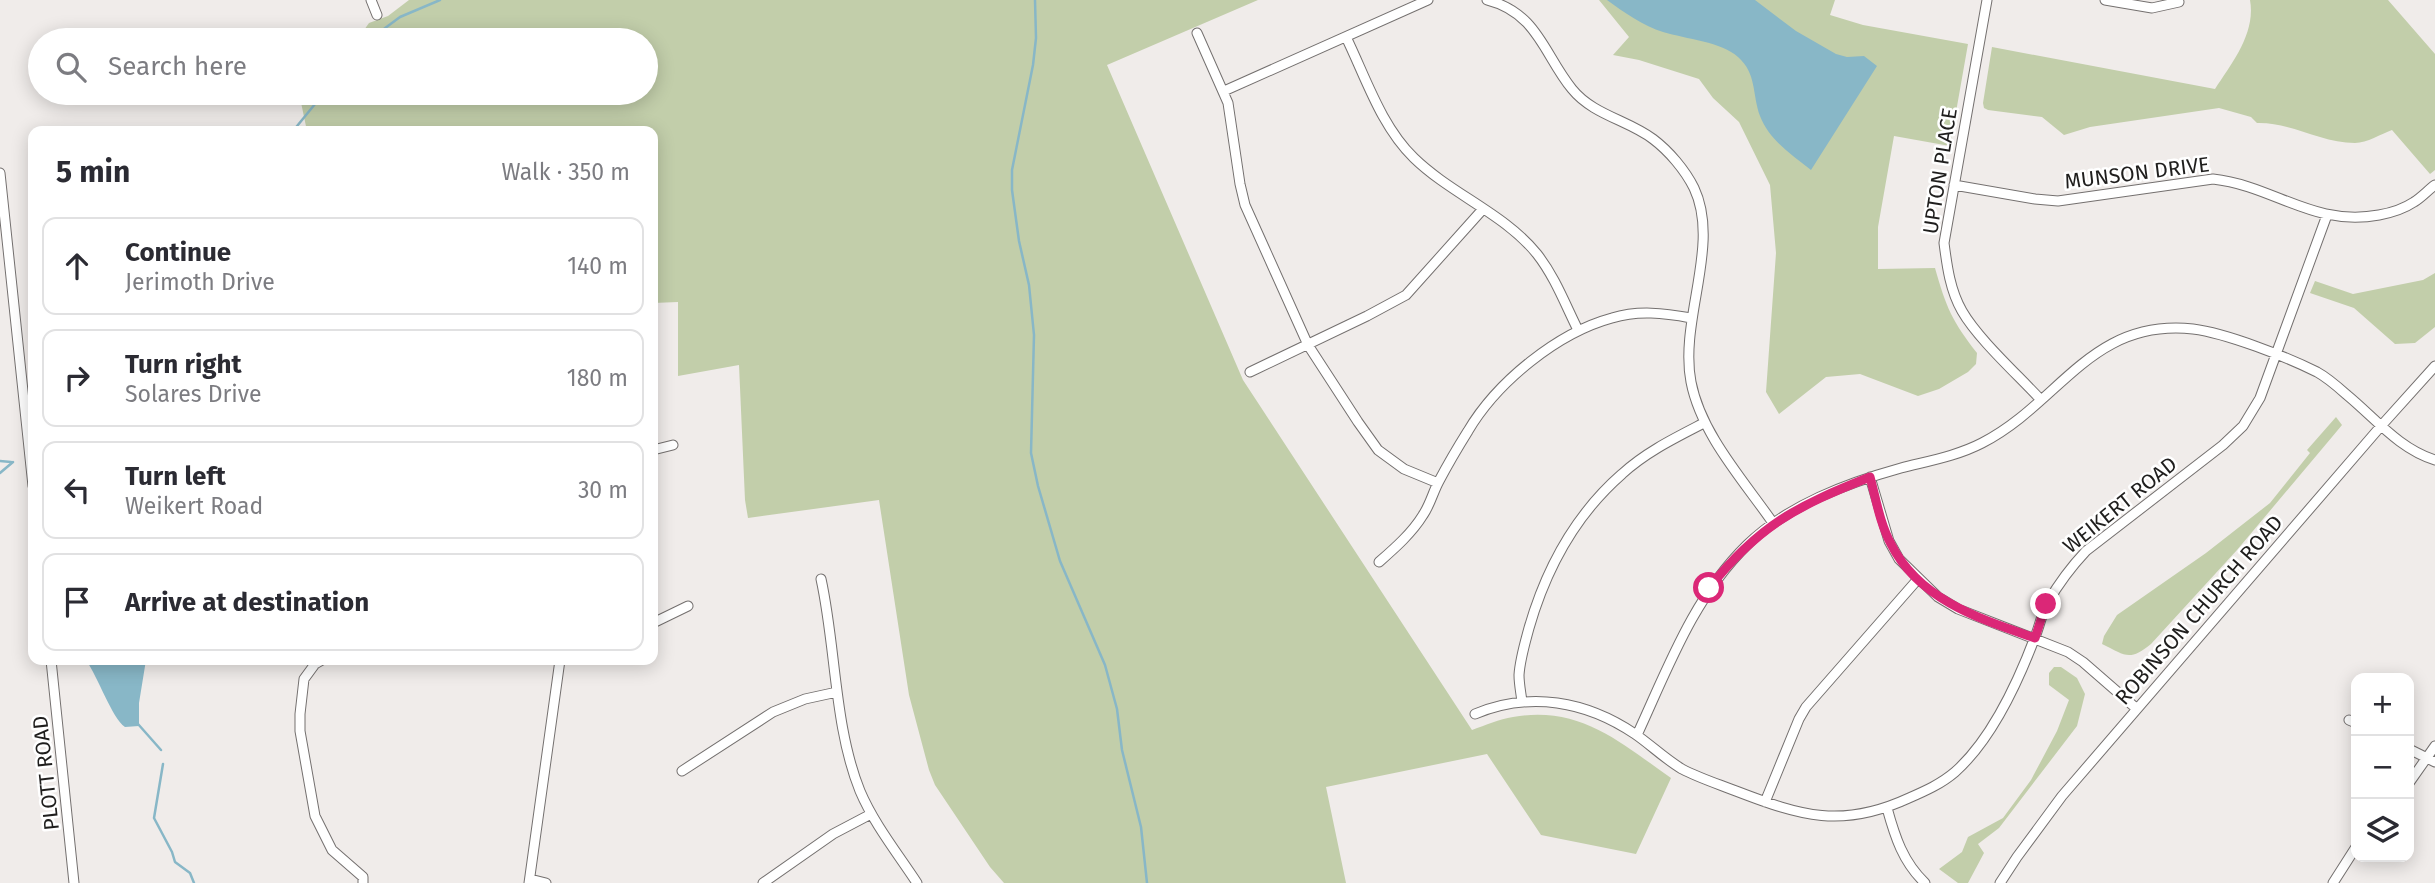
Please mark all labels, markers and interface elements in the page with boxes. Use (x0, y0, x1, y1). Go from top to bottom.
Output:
search box (28, 28, 658, 105)
icon: search (52, 48, 90, 86)
text: Search here (108, 51, 247, 82)
street label: UPTON PLACE (1917, 106, 1963, 236)
street label: MUNSON DRIVE (2063, 151, 2211, 195)
text: 5 min (56, 154, 130, 190)
text: Walk · 350 m (502, 158, 630, 186)
text: Continue (125, 237, 231, 268)
icon: ahead (58, 247, 96, 285)
text: 140 m (567, 252, 628, 280)
text: Jerimoth Drive (125, 268, 275, 296)
text: Turn right (125, 349, 242, 380)
icon: right (58, 359, 96, 397)
text: 180 m (567, 364, 628, 392)
text: Solares Drive (125, 380, 262, 408)
street label: WEIKERT ROAD (2058, 451, 2182, 559)
text: Turn left (125, 461, 226, 492)
icon: left (58, 471, 96, 509)
text: 30 m (578, 476, 628, 504)
text: Weikert Road (125, 492, 263, 520)
street label: ROBINSON CHURCH ROAD (2110, 510, 2288, 710)
route start (1693, 572, 1724, 603)
icon: arrive (58, 583, 96, 621)
text: Arrive at destination (125, 587, 369, 618)
route end (2030, 588, 2061, 619)
map controls (2351, 673, 2414, 862)
button: + (2351, 673, 2414, 736)
street label: PLOTT ROAD (27, 714, 65, 832)
button: − (2351, 736, 2414, 799)
button: layers (2351, 799, 2414, 862)

